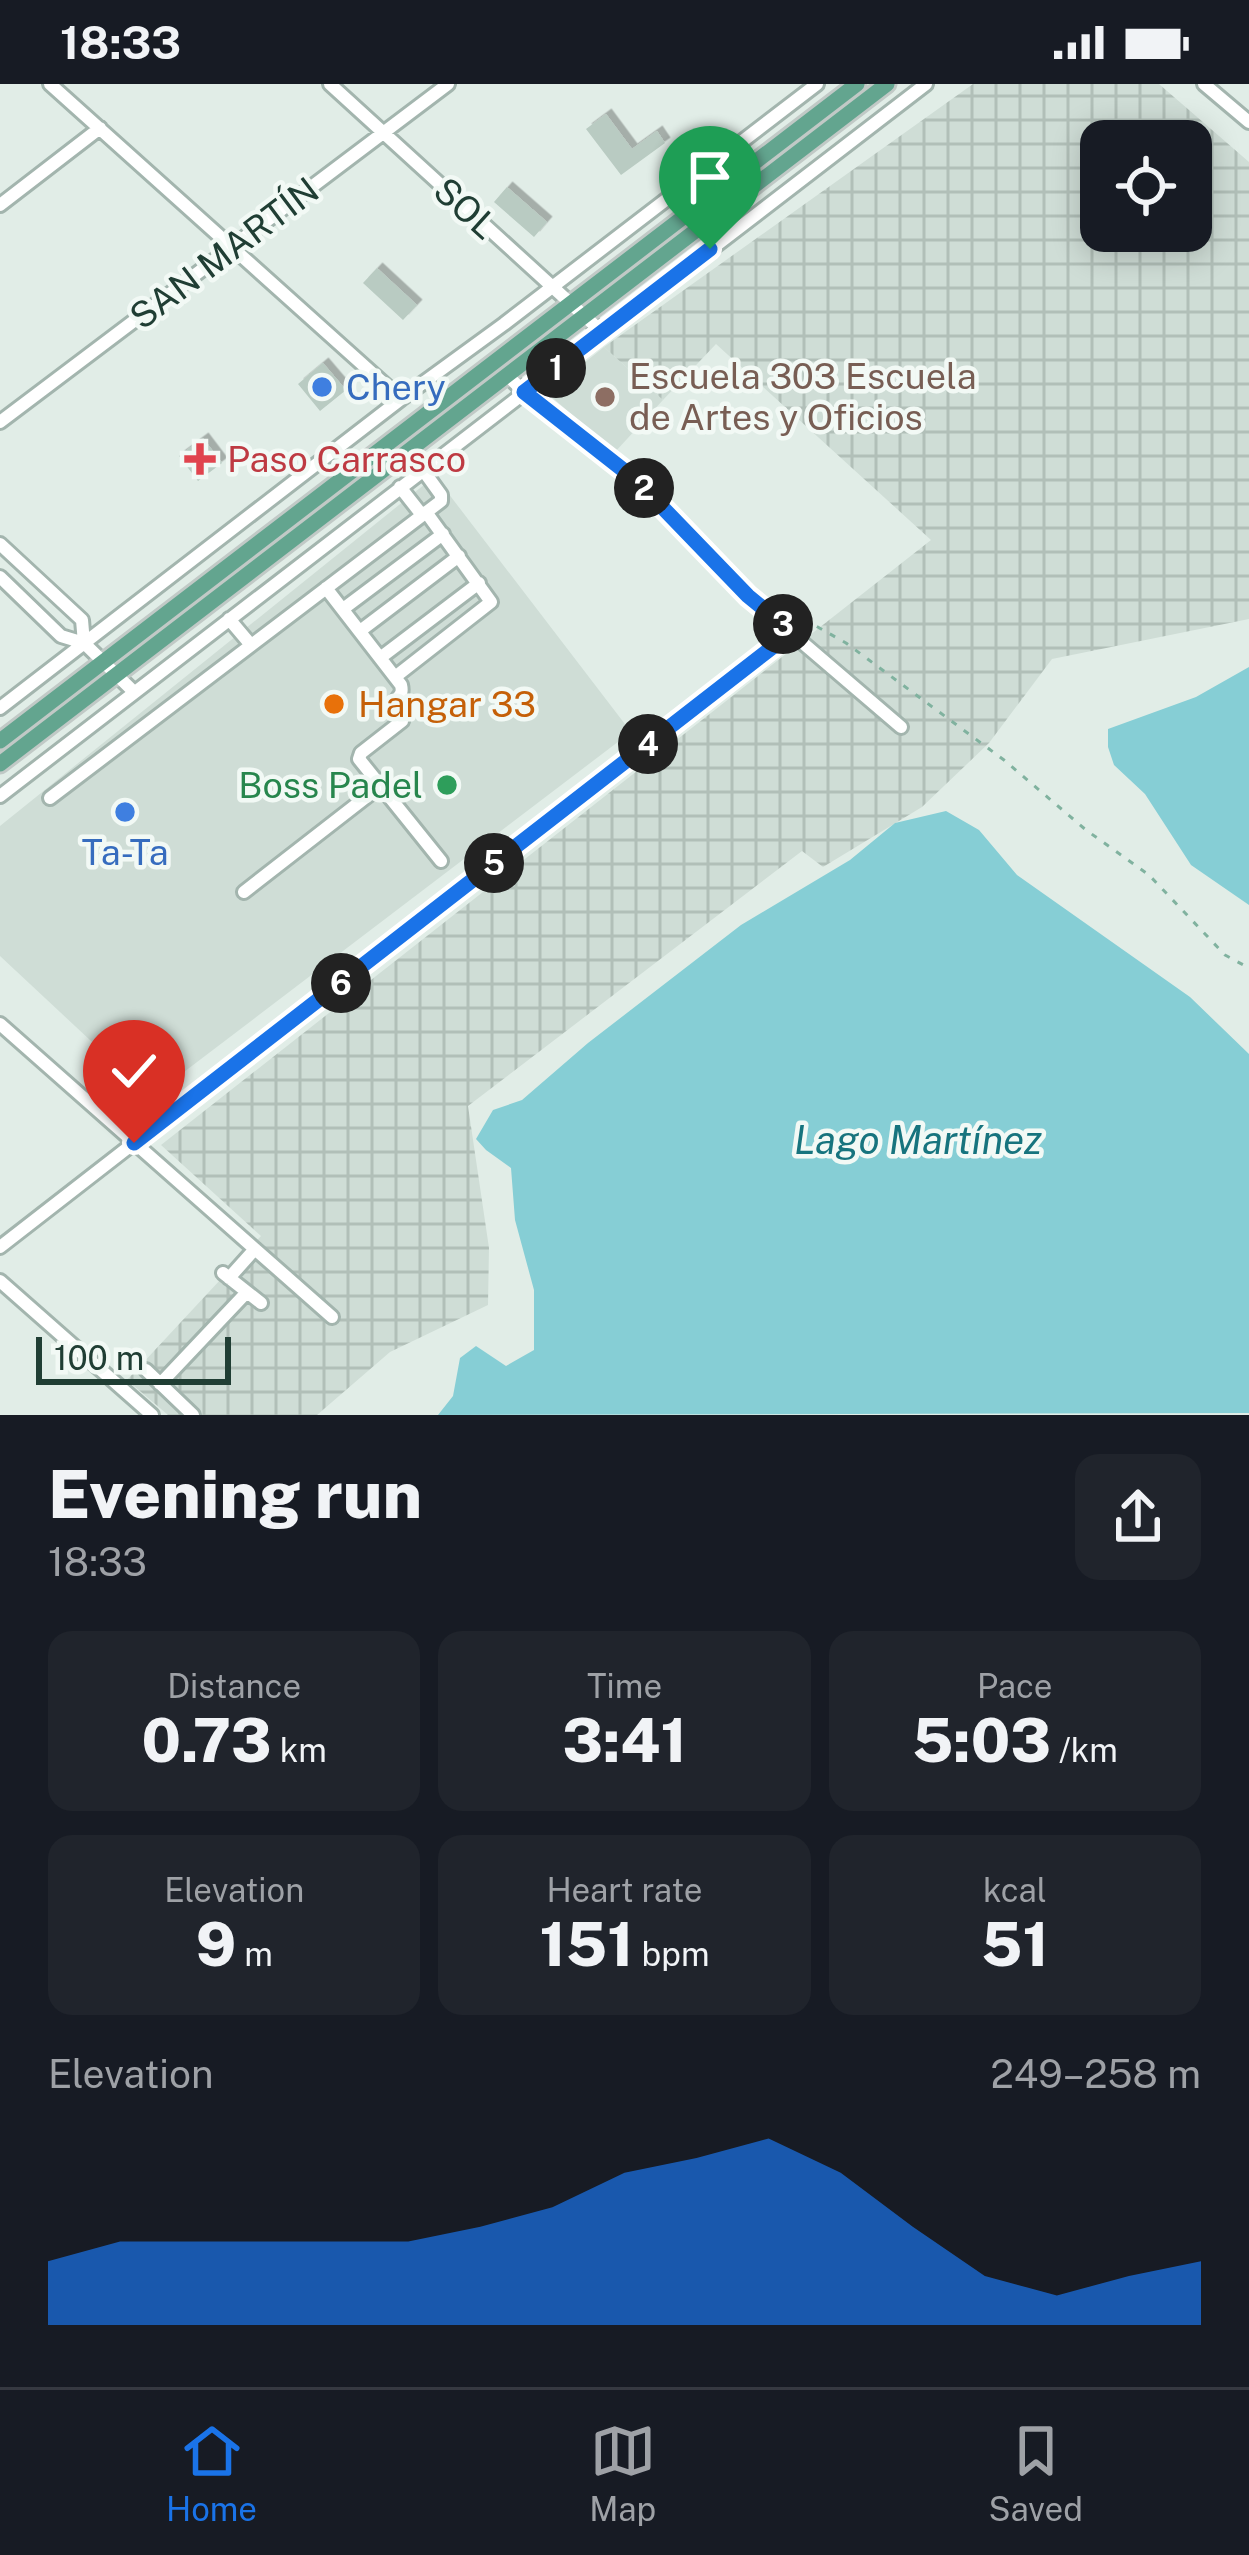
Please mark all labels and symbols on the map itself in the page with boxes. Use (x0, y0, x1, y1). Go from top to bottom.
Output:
pin (659, 126, 761, 249)
street label: SAN MARTÍN (121, 168, 327, 338)
street label: SOL (426, 169, 506, 247)
pin: 1 (526, 338, 586, 398)
place label: Escuela 303 Escuela de Artes y Oficios (629, 355, 977, 438)
place label: Chery (346, 366, 446, 408)
marker: Chery (309, 374, 335, 400)
marker: Escuela 303 Escuela de Artes y Oficios (592, 384, 618, 410)
place label: Paso Carrasco (227, 438, 466, 480)
marker: Paso Carrasco (184, 443, 216, 475)
pin: 2 (614, 458, 674, 518)
pin: 3 (753, 594, 813, 654)
place label: Hangar 33 (358, 683, 536, 725)
marker: Hangar 33 (321, 691, 347, 717)
pin: 4 (618, 714, 678, 774)
place label: Boss Padel (238, 764, 423, 806)
marker: Boss Padel (434, 772, 460, 798)
marker: Ta-Ta (112, 799, 138, 825)
place label: Ta-Ta (81, 831, 169, 873)
pin: 5 (464, 833, 524, 893)
pin: 6 (311, 953, 371, 1013)
pin (83, 1020, 185, 1143)
water label: Lago Martínez (794, 1117, 1042, 1163)
scale bar (36, 1331, 231, 1384)

